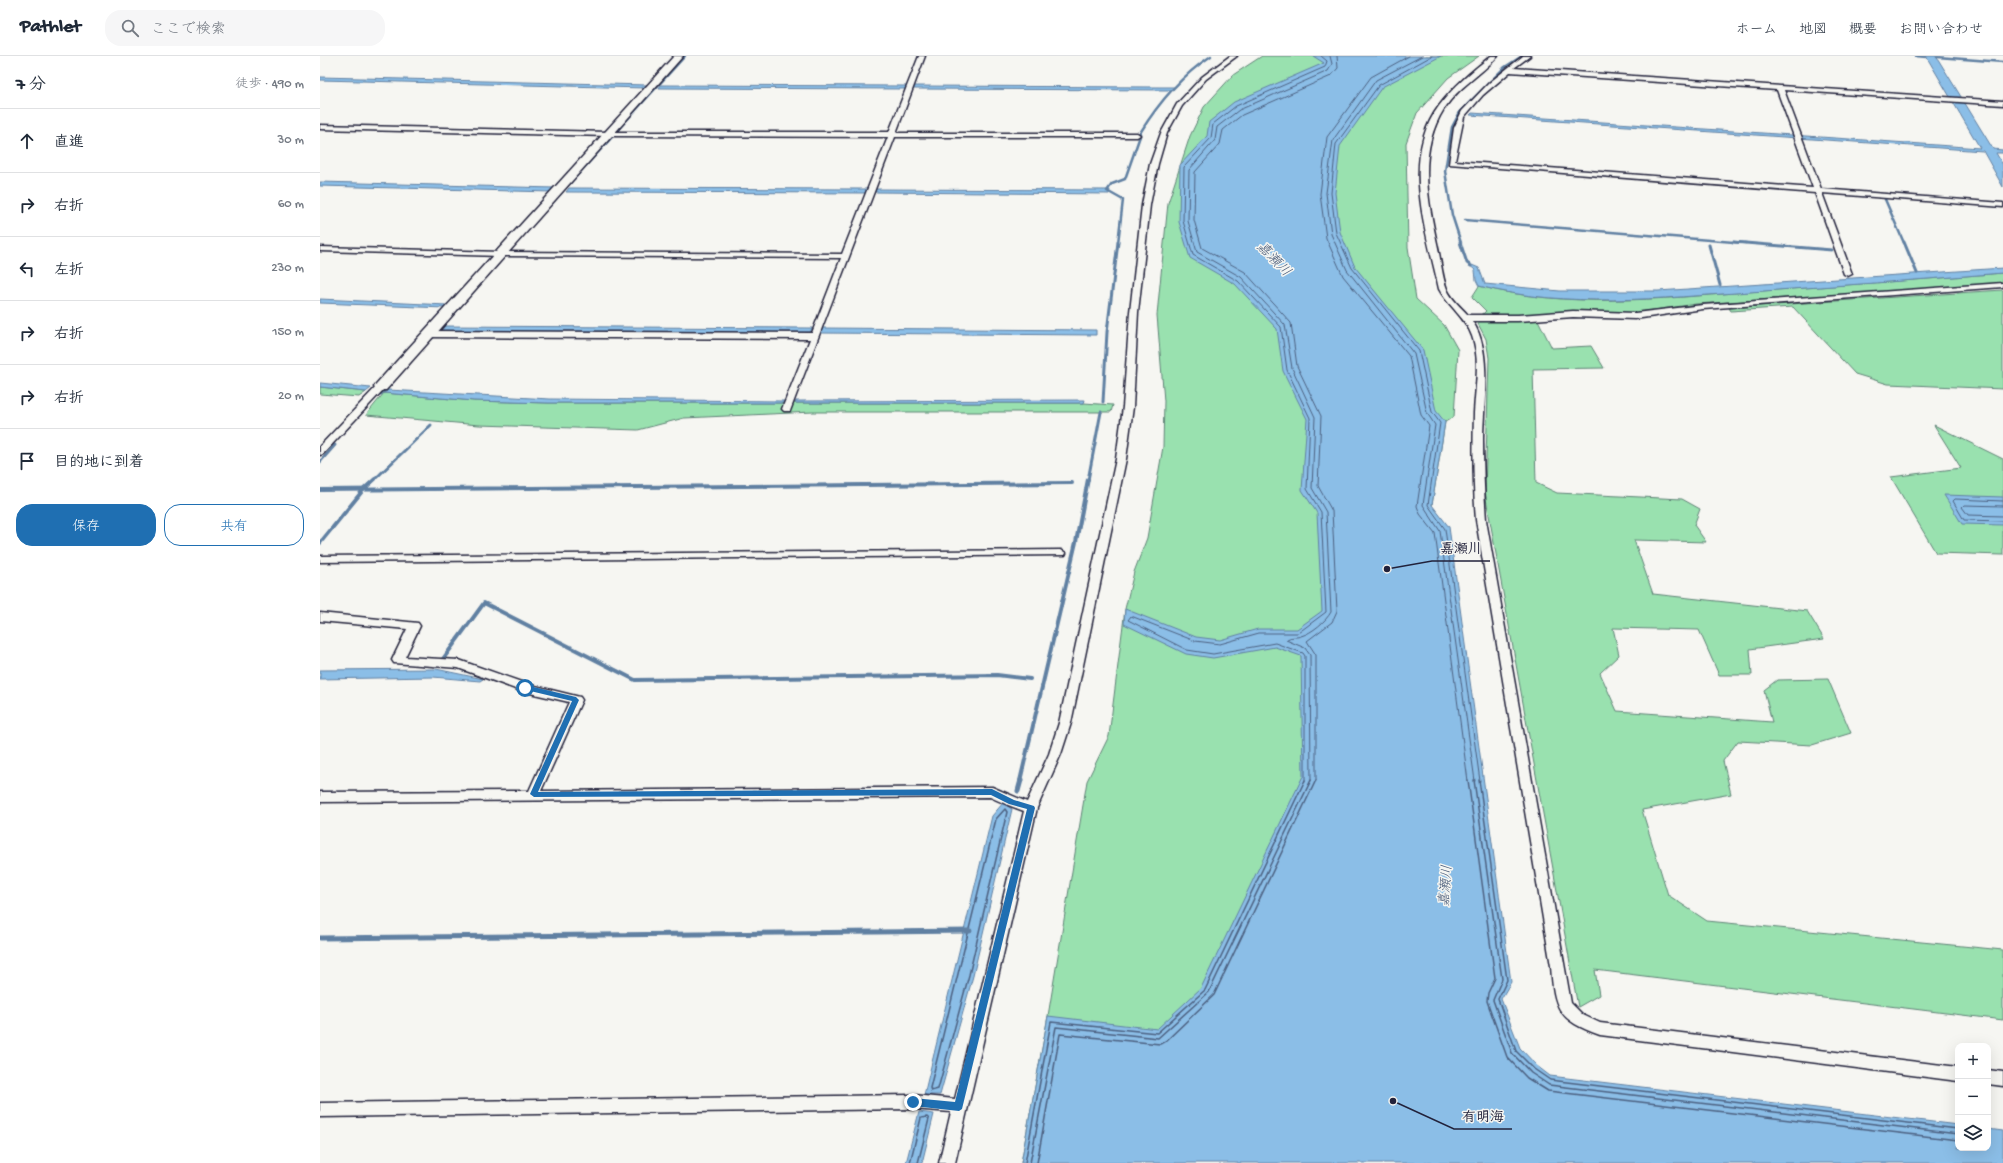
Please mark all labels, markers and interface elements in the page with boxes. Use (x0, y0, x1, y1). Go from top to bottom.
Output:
search box (105, 10, 385, 46)
text: Pathlet (20, 16, 81, 39)
icon: search (119, 17, 141, 39)
text: ここで検索 (151, 21, 226, 39)
text: ホーム (1736, 22, 1777, 39)
text: 地図 (1799, 22, 1827, 39)
text: 概要 (1849, 22, 1877, 39)
text: お問い合わせ (1899, 22, 1983, 39)
text: 7 分 (16, 76, 46, 96)
text: 徒歩 · 490 m (235, 77, 304, 92)
icon: ahead (16, 130, 38, 152)
text: 30 m (278, 133, 304, 148)
text: 直進 (54, 134, 84, 152)
icon: right (16, 194, 38, 216)
text: 60 m (278, 197, 304, 212)
text: 右折 (54, 198, 84, 216)
water label: 嘉瀬川 (1252, 238, 1294, 281)
icon: left (16, 258, 38, 280)
text: 230 m (271, 261, 304, 276)
text: 左折 (54, 262, 84, 280)
icon: right (16, 322, 38, 344)
text: 150 m (272, 325, 304, 340)
text: 右折 (54, 326, 84, 344)
icon: right (16, 386, 38, 408)
text: 20 m (278, 389, 304, 404)
text: 右折 (54, 390, 84, 408)
icon: arrive (16, 450, 38, 472)
text: 目的地に到着 (54, 454, 144, 472)
button: 保存 (16, 504, 156, 546)
button: 共有 (164, 504, 304, 546)
callout: 嘉瀬川 (1432, 535, 1490, 561)
text: 嘉瀬川 (1440, 542, 1482, 559)
route start (516, 679, 534, 697)
water label: 嘉瀬川 (1436, 864, 1457, 908)
map controls (1955, 1043, 1991, 1151)
button: + (1955, 1043, 1991, 1079)
button: − (1955, 1079, 1991, 1115)
route end (904, 1093, 922, 1111)
callout: 有明海 (1454, 1103, 1512, 1129)
text: 有明海 (1462, 1110, 1504, 1127)
button: layers (1955, 1115, 1991, 1151)

